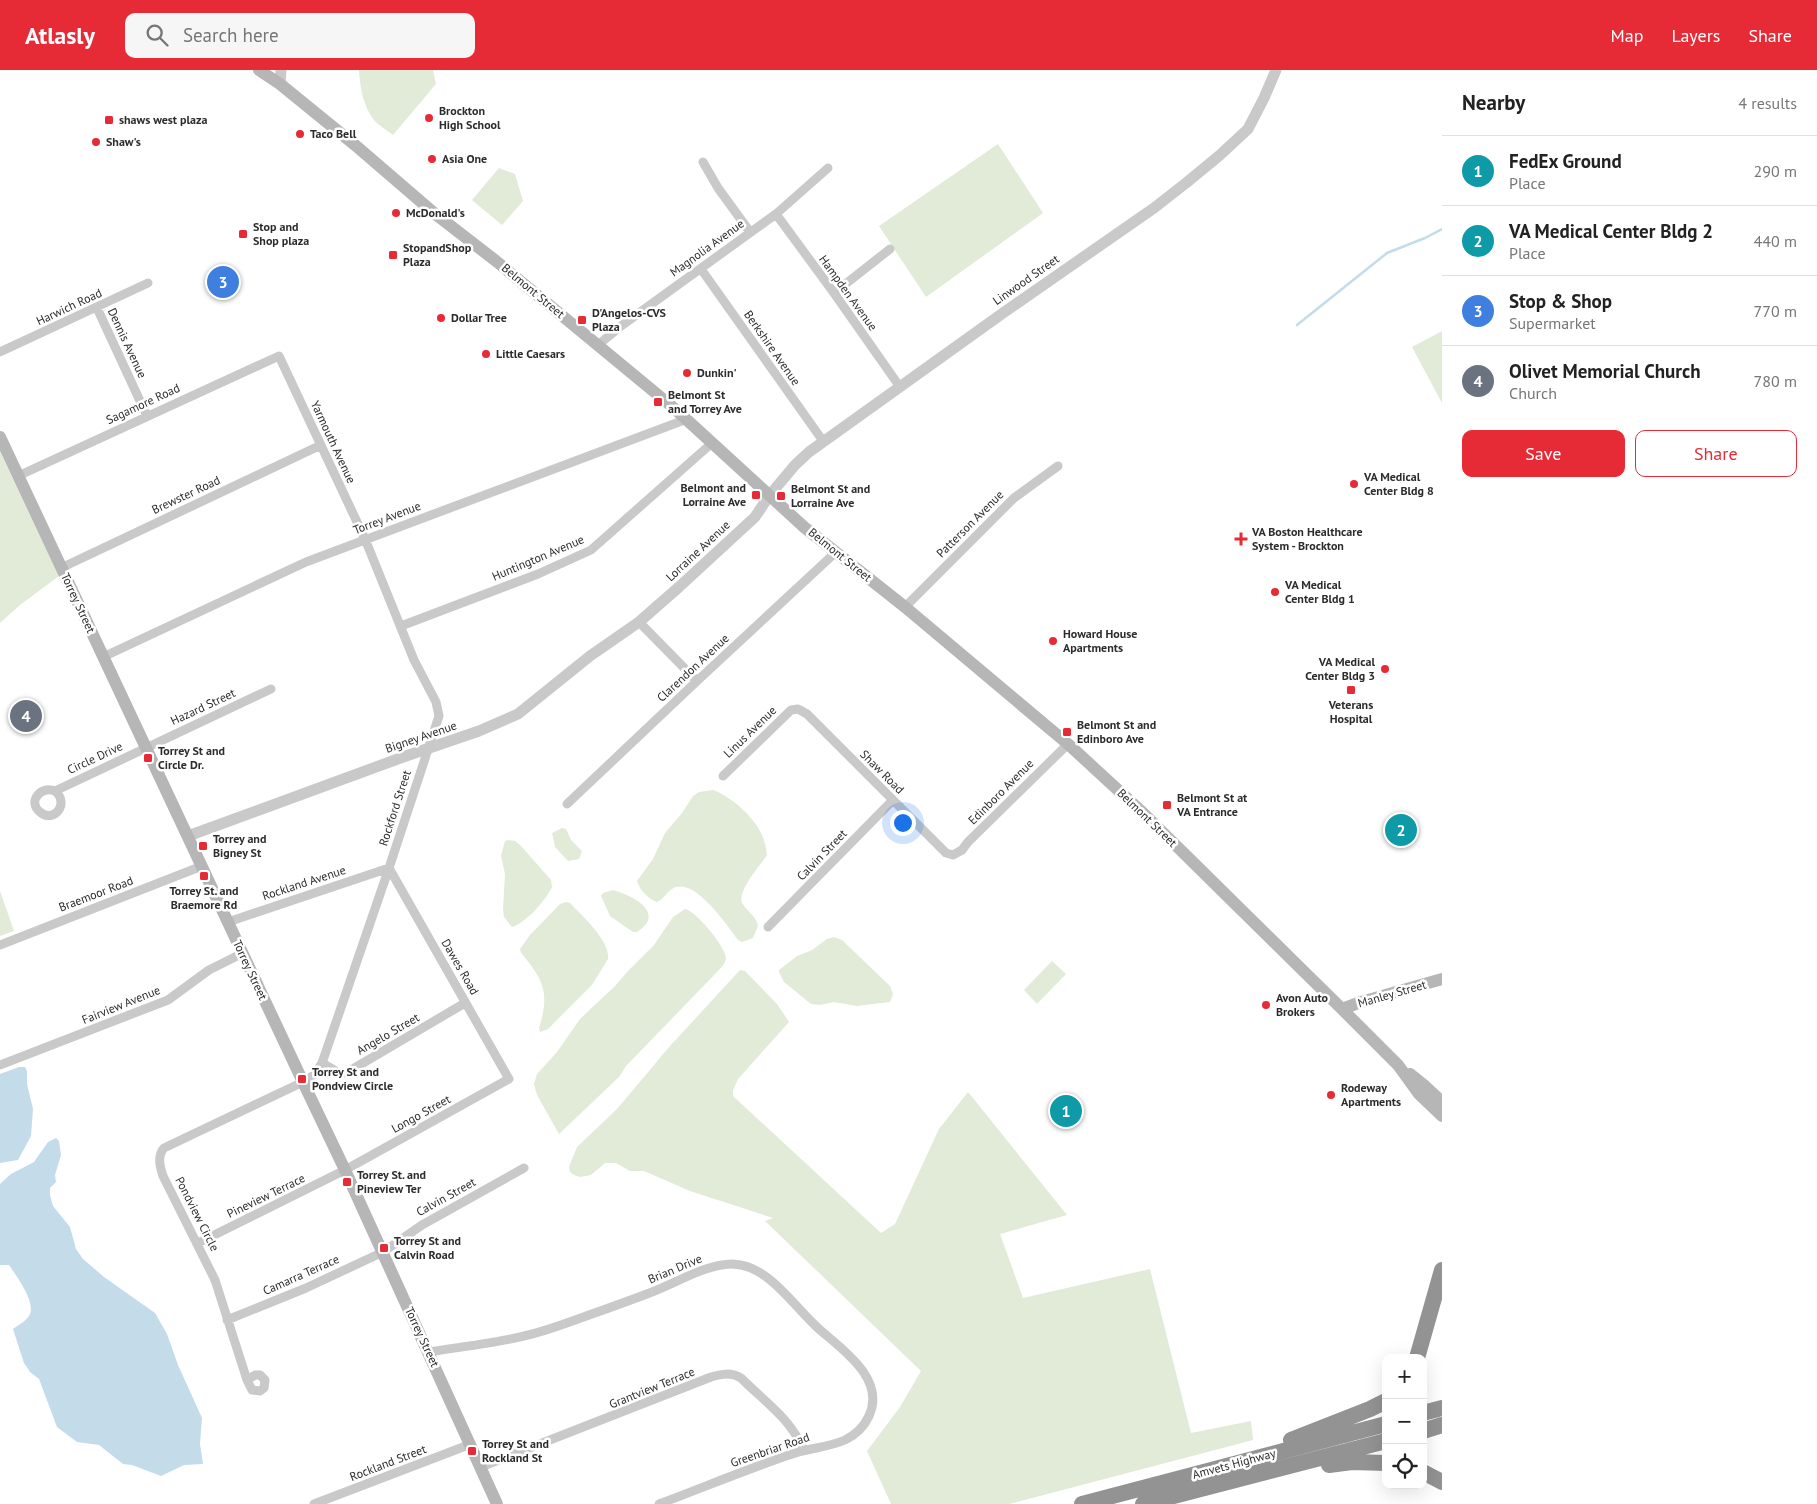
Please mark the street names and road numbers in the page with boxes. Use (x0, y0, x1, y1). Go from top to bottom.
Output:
street label: Magnolia Avenue (667, 216, 747, 279)
street label: Linwood Street (990, 251, 1062, 308)
street label: Hampden Avenue (816, 252, 881, 333)
street label: Belmont Street (499, 260, 568, 321)
street label: Harwich Road (34, 285, 104, 328)
street label: Dennis Avenue (105, 305, 150, 380)
street label: Berkshire Avenue (741, 307, 804, 388)
street label: Sagamore Road (104, 380, 182, 427)
street label: Yarmouth Avenue (308, 398, 359, 485)
street label: Brewster Road (149, 472, 222, 517)
street label: Patterson Avenue (933, 487, 1006, 560)
street label: Torrey Avenue (351, 498, 423, 537)
street label: Lorraine Avenue (662, 517, 733, 584)
street label: Belmont Street (806, 524, 875, 585)
street label: Huntington Avenue (489, 531, 586, 584)
street label: Torrey Street (58, 570, 99, 635)
street label: Clarendon Avenue (654, 631, 732, 705)
street label: Hazard Street (168, 685, 238, 728)
street label: Linus Avenue (720, 703, 779, 761)
street label: Bigney Avenue (383, 717, 459, 756)
street label: Circle Drive (65, 738, 125, 777)
street label: Shaw Road (857, 747, 907, 797)
street label: Edinboro Avenue (965, 756, 1036, 827)
street label: Rockford Street (375, 768, 414, 848)
street label: Belmont Street (1114, 785, 1180, 850)
street label: Calvin Street (793, 826, 850, 883)
street label: Rockland Avenue (260, 862, 348, 903)
street label: Braemoor Road (57, 872, 135, 915)
street label: Dawes Road (438, 936, 482, 997)
street label: Torrey Street (230, 937, 271, 1002)
street label: Manley Street (1356, 977, 1428, 1010)
street label: Fairview Avenue (79, 982, 162, 1027)
street label: Angelo Street (354, 1010, 422, 1058)
street label: Longo Street (389, 1091, 453, 1136)
street label: Pineview Terrace (224, 1170, 307, 1221)
street label: Pondview Circle (172, 1174, 223, 1254)
street label: Calvin Street (413, 1174, 478, 1219)
street label: Camarra Terrace (260, 1251, 341, 1298)
street label: Brian Drive (646, 1251, 704, 1287)
street label: Torrey Street (402, 1304, 443, 1369)
street label: Grantview Terrace (607, 1364, 697, 1412)
street label: Greenbriar Road (728, 1429, 811, 1470)
street label: Rockland Street (348, 1441, 428, 1484)
street label: Amvets Highway (1191, 1445, 1277, 1482)

